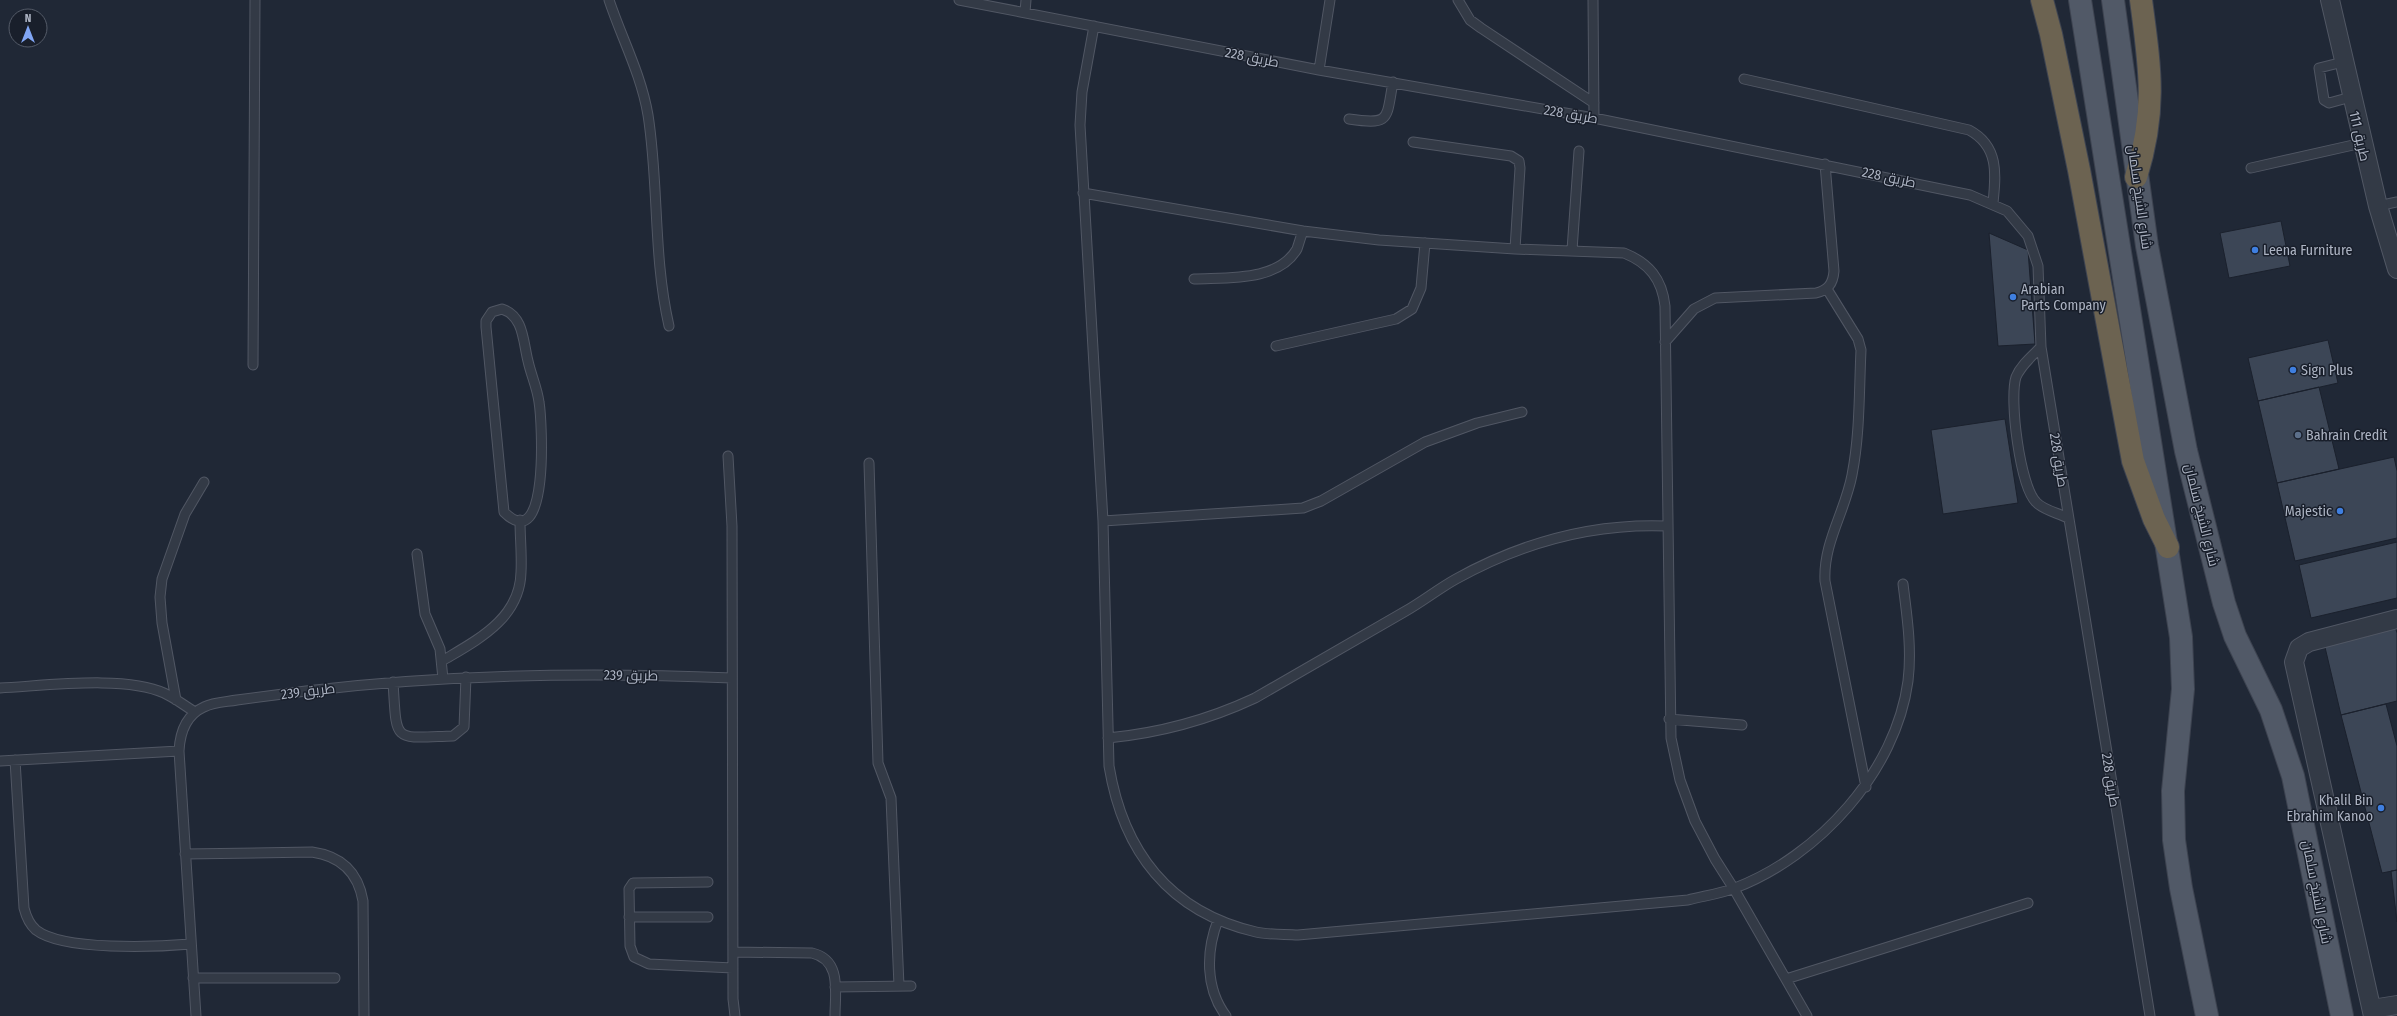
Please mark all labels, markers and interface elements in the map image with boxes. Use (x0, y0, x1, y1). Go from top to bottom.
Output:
north arrow (8, 8, 48, 48)
text: N (25, 12, 31, 25)
street label: طريق 228 (1223, 44, 1280, 71)
street label: طريق 228 (1543, 101, 1599, 128)
street label: طريق 111 (2345, 109, 2374, 163)
street label: شارع الشيخ سلمان (2124, 144, 2155, 250)
street label: طريق 228 (1860, 163, 1917, 191)
place label: Leena Furniture (2263, 242, 2352, 259)
marker: Leena Furniture (2250, 245, 2260, 255)
place label: Arabian Parts Company (2021, 281, 2107, 314)
marker: Arabian Parts Company (2008, 292, 2018, 302)
place label: Sign Plus (2301, 362, 2353, 379)
marker: Sign Plus (2288, 365, 2298, 375)
place label: Bahrain Credit (2306, 427, 2388, 444)
marker: Bahrain Credit (2293, 430, 2303, 440)
street label: طريق 228 (2046, 432, 2071, 488)
street label: شارع الشيخ سلمان (2181, 462, 2222, 568)
place label: Majestic (2285, 503, 2332, 520)
marker: Majestic (2335, 506, 2345, 516)
street label: طريق 239 (604, 667, 658, 684)
street label: طريق 239 (280, 680, 336, 703)
street label: طريق 228 (2098, 752, 2123, 808)
place label: Khalil Bin Ebrahim Kanoo (2286, 792, 2373, 825)
marker: Khalil Bin Ebrahim Kanoo (2376, 803, 2386, 813)
street label: شارع الشيخ سلمان (2298, 839, 2335, 945)

